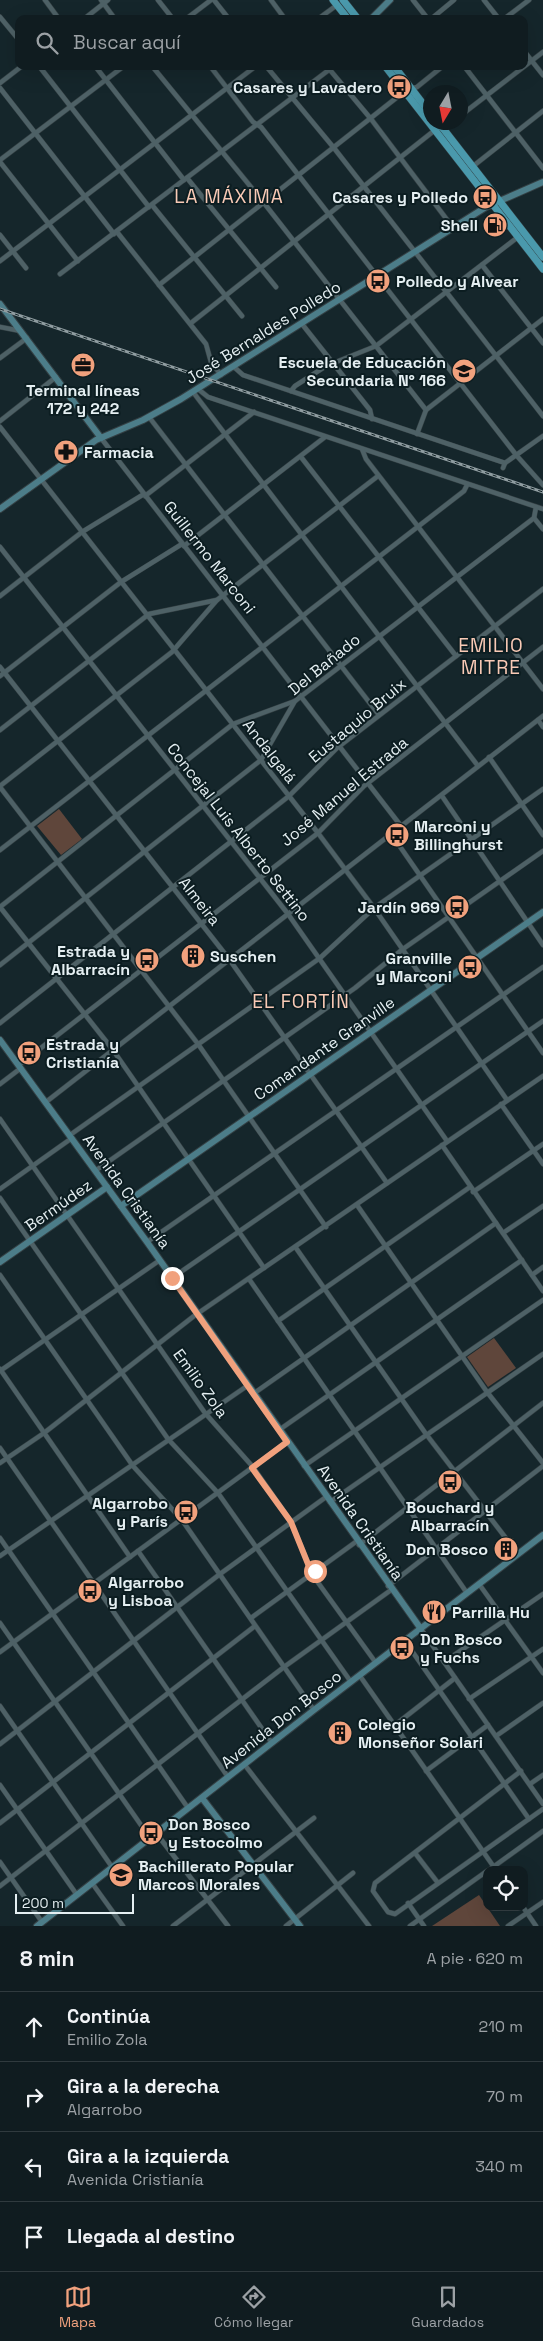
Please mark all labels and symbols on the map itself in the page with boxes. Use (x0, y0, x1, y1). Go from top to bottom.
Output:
bus stop icon: Casares y Lavadero (386, 74, 412, 100)
place label: Casares y Lavadero (233, 77, 382, 98)
north arrow (423, 85, 468, 130)
district label: LA MÁXIMA (174, 184, 284, 209)
bus stop icon: Casares y Polledo (472, 184, 498, 210)
place label: Casares y Polledo (332, 187, 468, 208)
fuel station icon: Shell (482, 212, 508, 238)
place label: Shell (441, 215, 478, 236)
bus stop icon: Polledo y Alvear (365, 268, 391, 294)
place label: Polledo y Alvear (396, 271, 519, 292)
street label: José Bernaldes Polledo (182, 276, 345, 389)
office icon: Terminal líneas 172 y 242 (70, 352, 96, 378)
place label: Escuela de Educación Secundaria N° 166 (279, 352, 446, 391)
school or university icon: Escuela de Educación Secundaria N° 166 (451, 358, 477, 384)
place label: Terminal líneas 172 y 242 (26, 380, 140, 419)
pharmacy icon: Farmacia (53, 439, 79, 465)
place label: Farmacia (84, 442, 154, 463)
street label: Guillermo Marconi (159, 497, 260, 618)
street label: Del Bañado (284, 629, 365, 700)
district label: EMILIO MITRE (458, 633, 524, 680)
street label: Eustaquio Bruix (304, 673, 410, 767)
street label: Andalgalá (238, 715, 301, 788)
street label: José Manuel Estrada (276, 732, 412, 851)
street label: Concejal Luis Alberto Settino (162, 739, 315, 926)
place label: Marconi y Billinghurst (414, 816, 503, 855)
bus stop icon: Marconi y Billinghurst (384, 822, 410, 848)
street label: Almeira (174, 873, 225, 930)
bus stop icon: Jardín 969 (444, 894, 470, 920)
place label: Jardín 969 (357, 897, 440, 918)
place label: Estrada y Albarracín (51, 941, 130, 980)
building icon: Suschen (180, 943, 206, 969)
place label: Suschen (210, 946, 276, 967)
bus stop icon: Estrada y Albarracín (134, 947, 160, 973)
place label: Granville y Marconi (375, 948, 452, 987)
bus stop icon: Granville y Marconi (457, 954, 483, 980)
district label: EL FORTÍN (252, 989, 350, 1014)
street label: Comandante Granville (250, 992, 399, 1105)
place label: Estrada y Cristianía (46, 1034, 119, 1073)
bus stop icon: Estrada y Cristianía (16, 1040, 42, 1066)
street label: Avenida Cristianía (78, 1130, 175, 1253)
street label: Bermúdez (21, 1175, 96, 1236)
route end (161, 1267, 184, 1290)
street label: Emilio Zola (168, 1345, 233, 1422)
street label: Avenida Cristianía (313, 1460, 408, 1584)
bus stop icon: Bouchard y Albarracín (437, 1469, 463, 1495)
place label: Algarrobo y París (92, 1493, 168, 1532)
place label: Bouchard y Albarracín (406, 1497, 494, 1536)
bus stop icon: Algarrobo y París (173, 1499, 199, 1525)
building icon: Don Bosco (493, 1536, 519, 1562)
place label: Don Bosco (406, 1539, 488, 1560)
route start (304, 1560, 327, 1583)
place label: Algarrobo y Lisboa (108, 1572, 184, 1611)
bus stop icon: Algarrobo y Lisboa (77, 1578, 103, 1604)
restaurant icon: Parrilla Hu (421, 1599, 447, 1625)
place label: Parrilla Hu (452, 1602, 530, 1623)
place label: Don Bosco y Fuchs (420, 1629, 503, 1668)
bus stop icon: Don Bosco y Fuchs (389, 1635, 415, 1661)
street label: Avenida Don Bosco (217, 1666, 346, 1773)
place label: Colegio Monseñor Solari (358, 1714, 483, 1753)
building icon: Colegio Monseñor Solari (327, 1720, 353, 1746)
place label: Don Bosco y Estocolmo (168, 1814, 263, 1853)
bus stop icon: Don Bosco y Estocolmo (138, 1820, 164, 1846)
place label: Bachillerato Popular Marcos Morales (138, 1856, 294, 1895)
school or university icon: Bachillerato Popular Marcos Morales (108, 1862, 134, 1888)
scale bar (15, 1891, 134, 1914)

